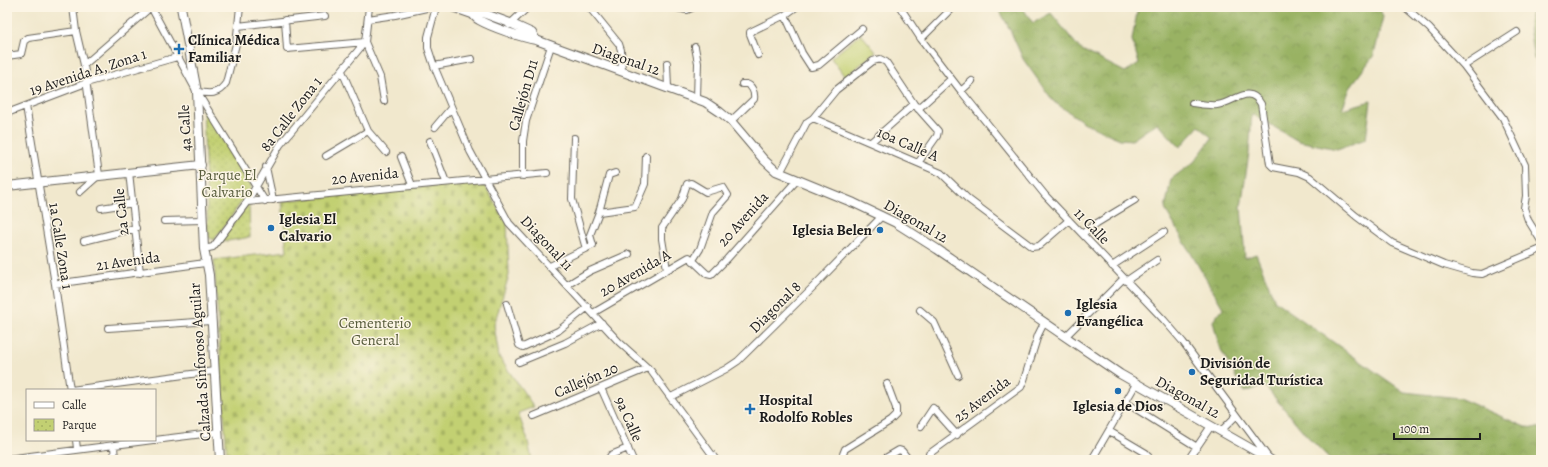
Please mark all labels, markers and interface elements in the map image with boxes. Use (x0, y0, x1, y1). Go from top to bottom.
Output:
place label: Clínica Médica Familiar (188, 30, 281, 67)
street label: Diagonal 12 (589, 38, 663, 80)
marker: Clínica Médica Familiar (173, 43, 185, 55)
street label: 19 Avenida A, Zona 1 (27, 44, 149, 100)
street label: Callejón D11 (503, 57, 543, 133)
street label: 8a Calle Zona 1 (256, 73, 326, 155)
street label: 4a Calle (174, 104, 196, 152)
street label: 10a Calle A (874, 122, 942, 166)
street label: 20 Avenida (331, 163, 399, 189)
park label: Parque El Calvario (198, 165, 257, 202)
street label: 2a Calle (109, 187, 133, 237)
street label: 20 Avenida (713, 187, 773, 251)
street label: Diagonal 12 (880, 195, 952, 247)
street label: 1a Calle Zona 1 (44, 201, 78, 291)
street label: 11 Calle (1070, 203, 1115, 249)
place label: Iglesia El Calvario (279, 209, 336, 246)
street label: Diagonal 11 (516, 211, 578, 275)
place label: Iglesia Belen (792, 220, 873, 240)
marker: Iglesia El Calvario (266, 223, 276, 233)
marker: Iglesia Belen (875, 225, 885, 235)
street label: 20 Avenida A (596, 244, 674, 301)
street label: 21 Avenida (95, 247, 161, 275)
street label: Diagonal 8 (745, 277, 805, 337)
street label: Calzada Sinforoso Aguilar (184, 282, 216, 442)
place label: Iglesia Evangélica (1076, 294, 1144, 331)
marker: Iglesia Evangélica (1063, 308, 1073, 318)
park label: Cementerio General (339, 313, 411, 350)
place label: División de Seguridad Turística (1200, 353, 1324, 390)
street label: Callejón 20 (551, 358, 621, 402)
marker: División de Seguridad Turística (1187, 367, 1197, 377)
street label: 25 Avenida (950, 371, 1014, 427)
street label: Diagonal 12 (1152, 371, 1224, 423)
marker: Iglesia de Dios (1113, 386, 1123, 396)
legend (26, 389, 156, 441)
place label: Hospital Rodolfo Robles (759, 390, 853, 427)
street label: 9a Calle (610, 393, 648, 445)
place label: Iglesia de Dios (1073, 396, 1163, 416)
text: Calle (62, 397, 86, 413)
marker: Hospital Rodolfo Robles (744, 403, 756, 415)
scale bar (1394, 415, 1480, 441)
text: Parque (62, 417, 97, 433)
text: 100 m (1400, 421, 1429, 437)

